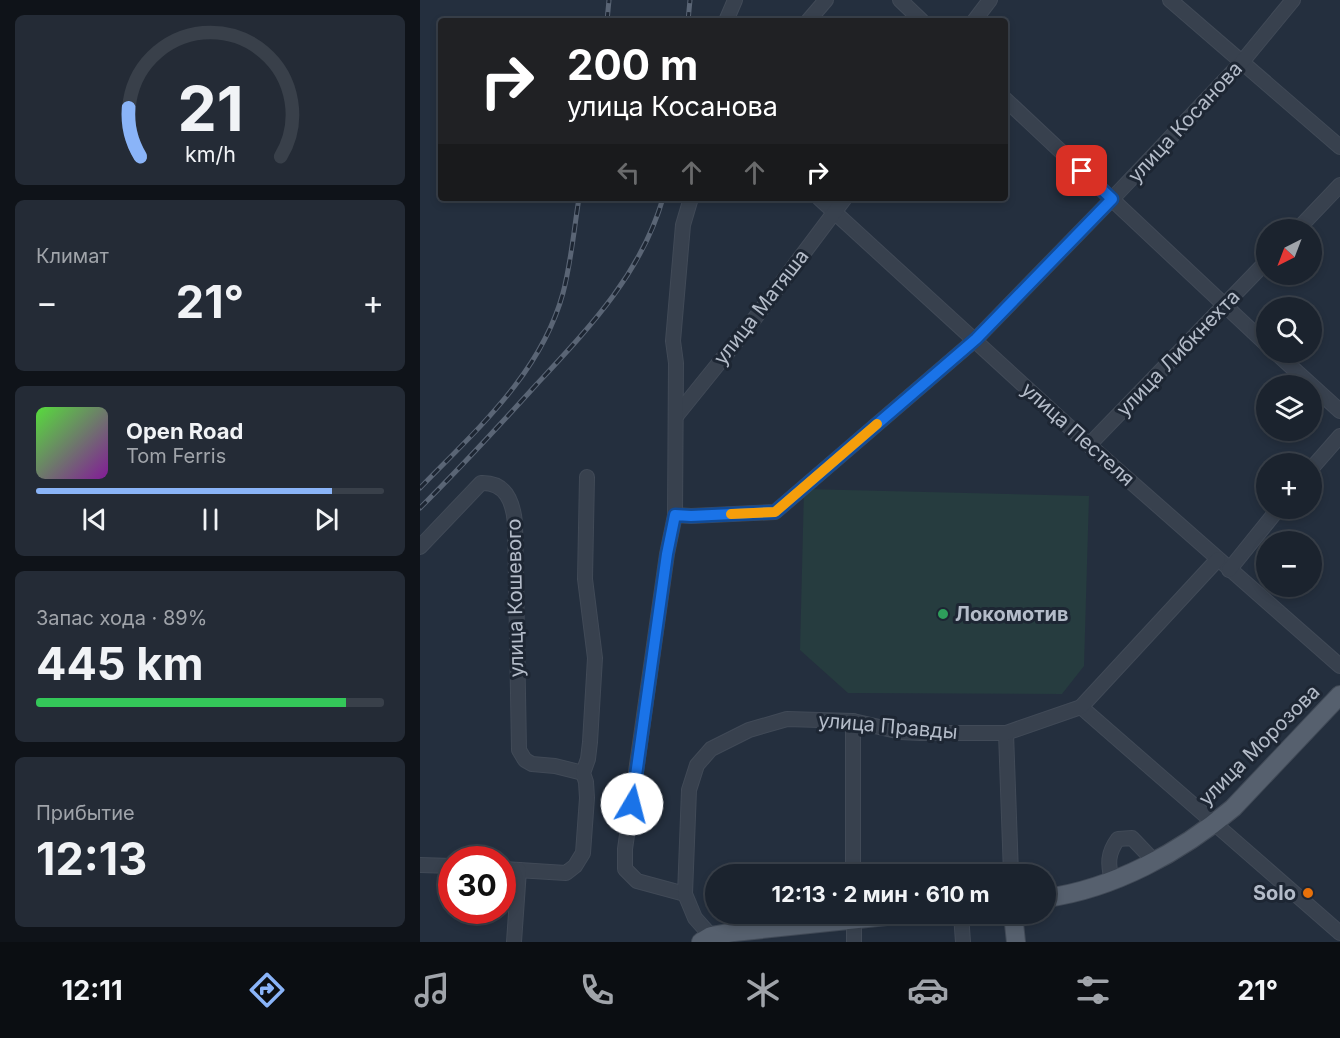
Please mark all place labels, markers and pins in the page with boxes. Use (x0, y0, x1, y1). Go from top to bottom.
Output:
pin (1056, 145, 1107, 196)
place label: Локомотив (955, 602, 1069, 626)
marker: Локомотив (936, 607, 950, 621)
place label: Solo (1253, 881, 1296, 905)
marker: Solo (1301, 886, 1315, 900)

